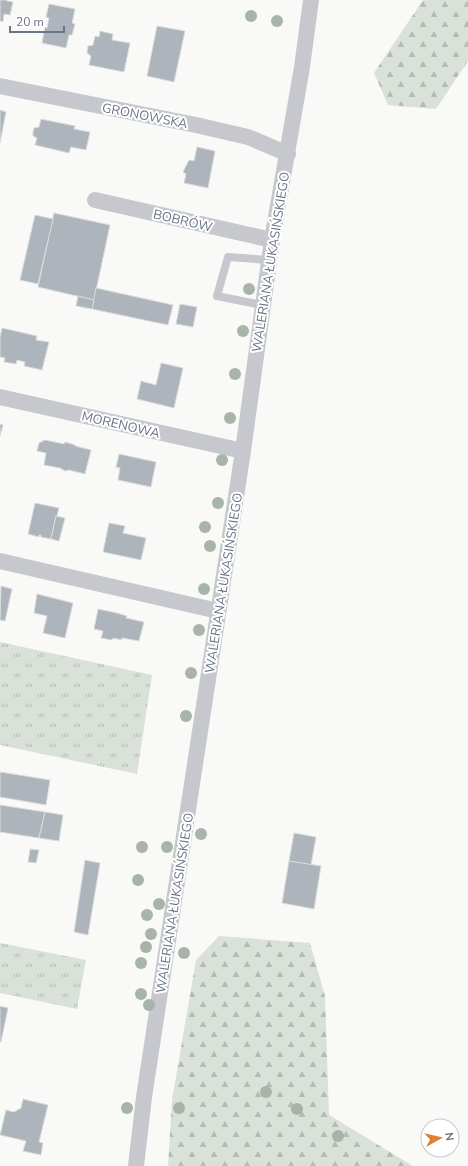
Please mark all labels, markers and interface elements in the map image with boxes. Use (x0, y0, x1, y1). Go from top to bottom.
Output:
scale bar (10, 8, 64, 34)
text: 20 m (16, 14, 44, 30)
street label: GRONOWSKA (100, 99, 190, 133)
street label: WALERIANA ŁUKASIŃSKIEGO (247, 171, 294, 354)
street label: BOBRÓW (151, 204, 214, 237)
street label: MORENOWA (80, 407, 162, 443)
street label: WALERIANA ŁUKASIŃSKIEGO (200, 492, 247, 675)
street label: WALERIANA ŁUKASIŃSKIEGO (151, 812, 198, 995)
north arrow (420, 1118, 460, 1158)
text: N (441, 1132, 457, 1142)

